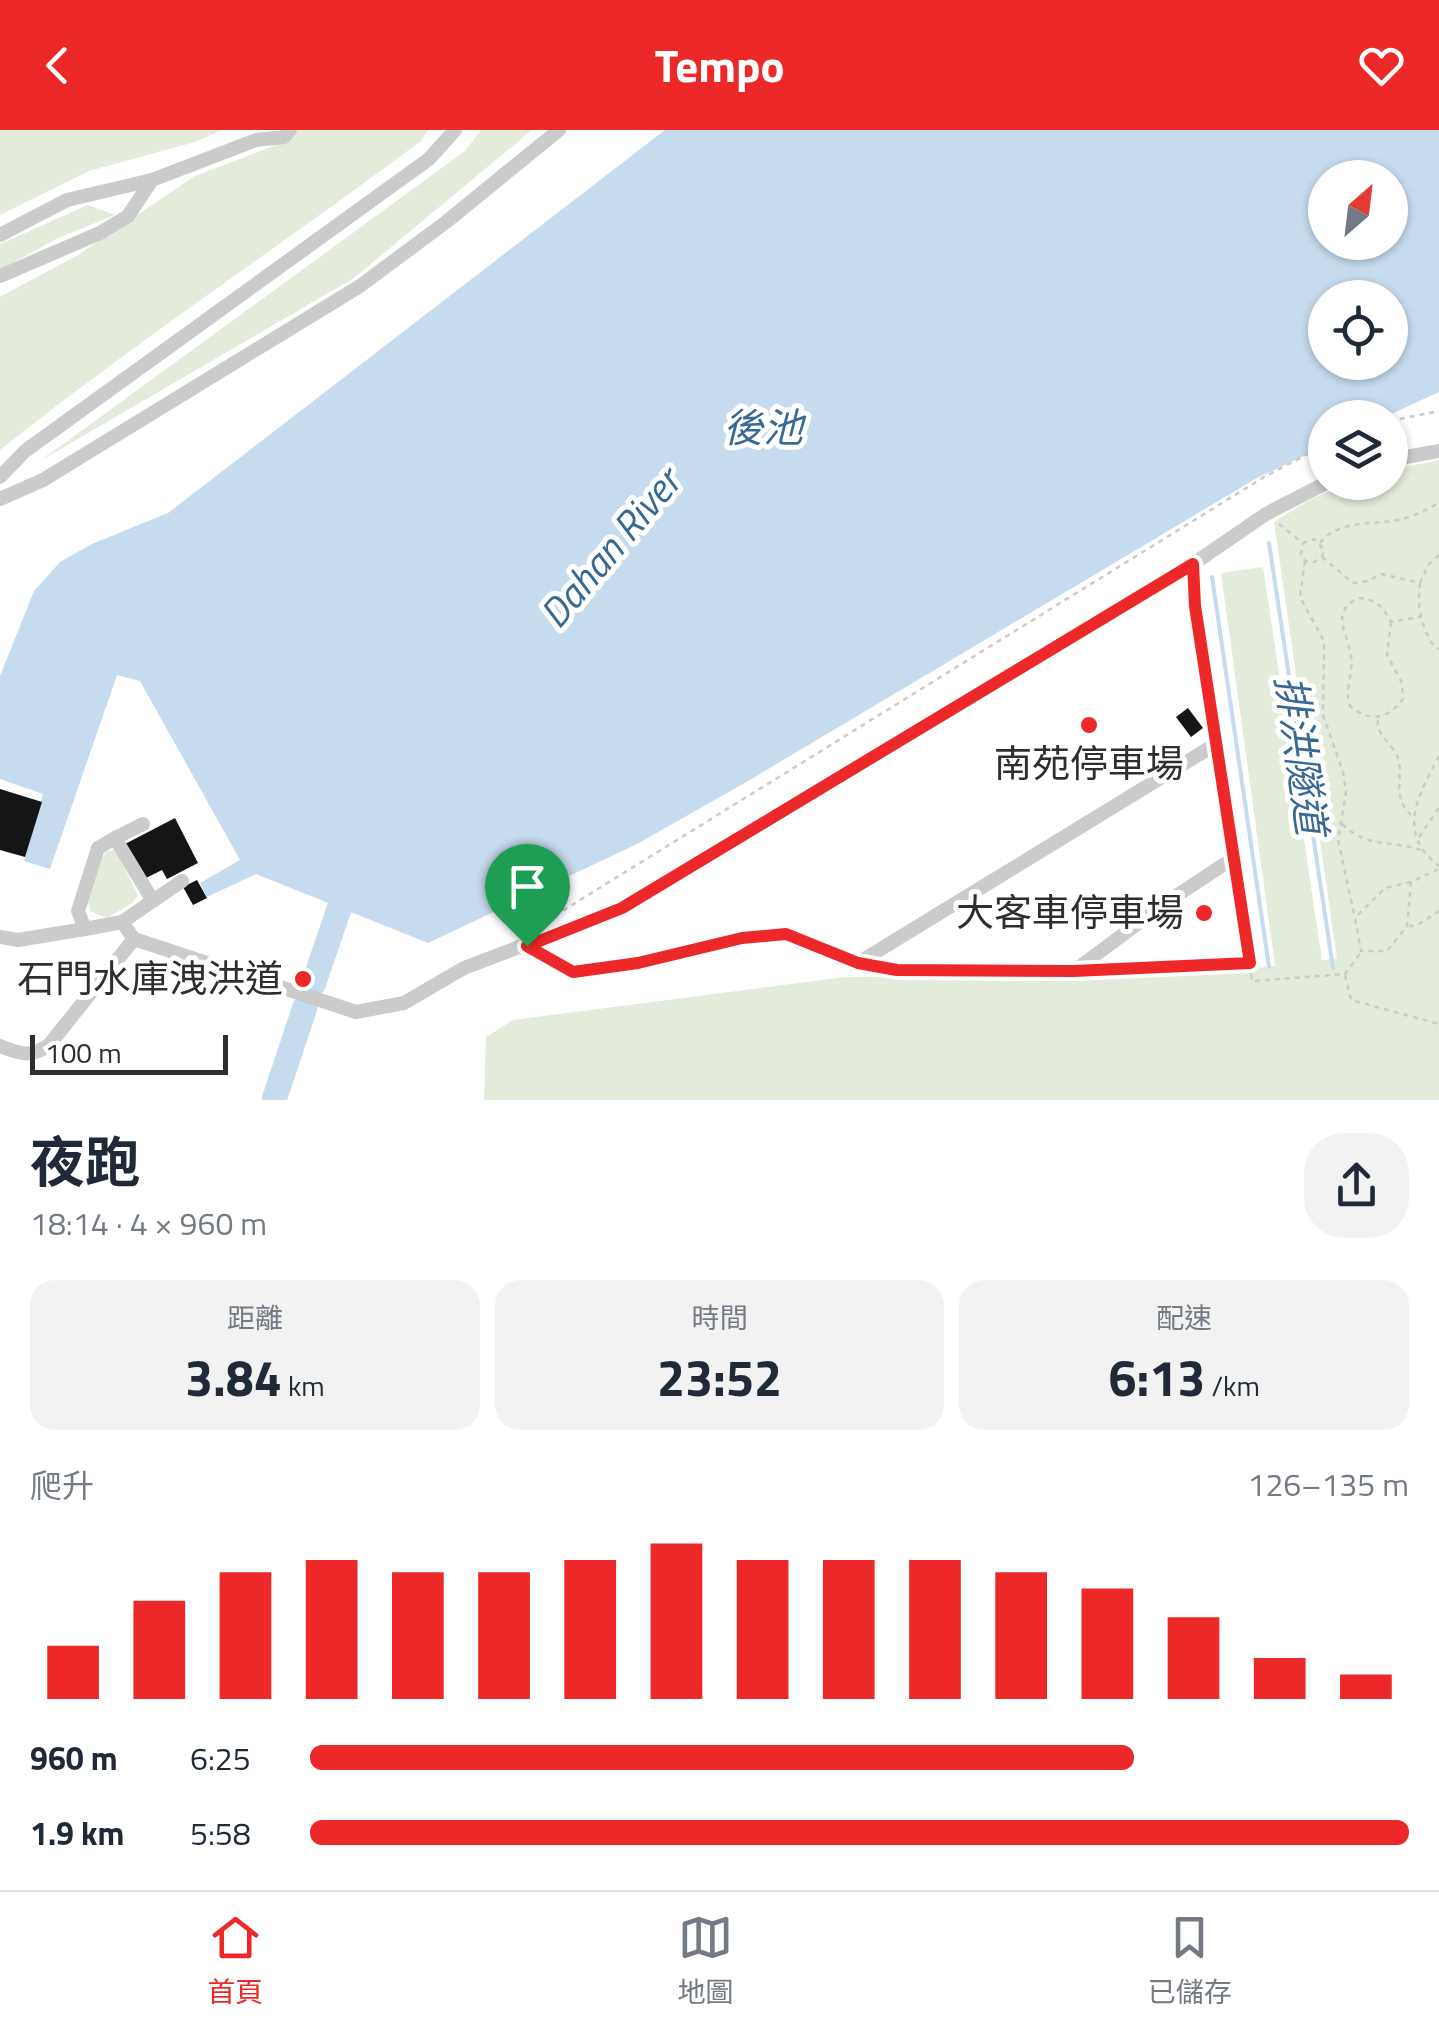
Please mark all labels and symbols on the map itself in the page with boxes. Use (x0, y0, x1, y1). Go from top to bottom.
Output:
north arrow (1308, 160, 1408, 260)
water label: 後池 (723, 397, 807, 458)
water label: Dahan River (524, 451, 698, 641)
water label: 排洪隧道 (1260, 671, 1344, 843)
marker: 南苑停車場 (1078, 714, 1100, 736)
place label: 南苑停車場 (994, 734, 1184, 792)
pin (485, 844, 570, 947)
place label: 大客車停車場 (956, 883, 1184, 941)
marker: 大客車停車場 (1193, 902, 1215, 924)
place label: 石門水庫洩洪道 (17, 949, 283, 1007)
marker: 石門水庫洩洪道 (292, 968, 314, 990)
scale bar (30, 1030, 228, 1074)

